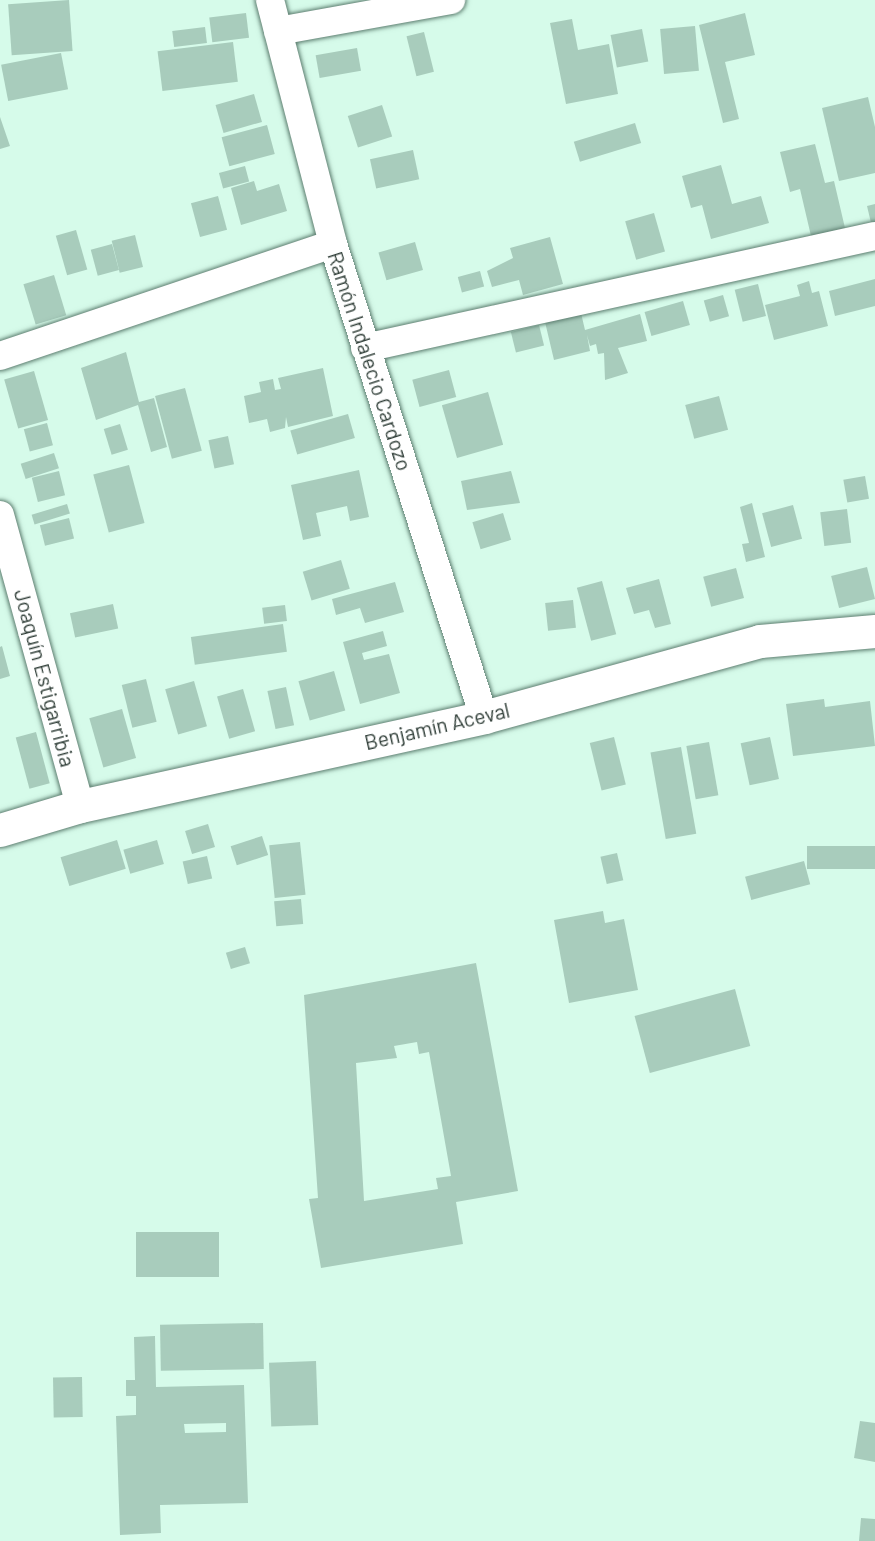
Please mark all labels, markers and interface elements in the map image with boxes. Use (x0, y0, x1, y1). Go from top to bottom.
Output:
street label: Ramón Indalecio Cardozo (323, 248, 417, 474)
street label: Joaquín Estigarribia (9, 586, 81, 770)
street label: Benjamín Aceval (362, 697, 512, 755)

